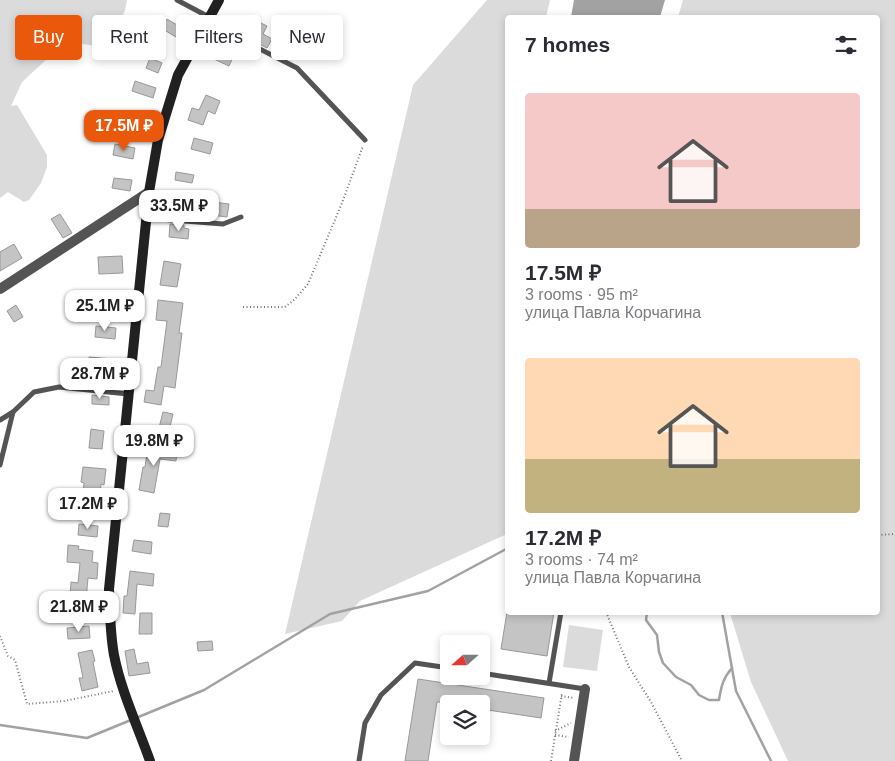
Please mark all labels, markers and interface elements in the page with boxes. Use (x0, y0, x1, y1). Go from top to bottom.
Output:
chip: Buy (15, 15, 82, 60)
chip: Rent (92, 15, 166, 60)
chip: Filters (176, 15, 261, 60)
chip: New (271, 15, 343, 60)
icon: filters (832, 31, 860, 59)
text: 7 homes (525, 33, 610, 56)
pin: 17.5M ₽ (78, 110, 170, 152)
text: 17.5M ₽ (95, 117, 153, 134)
icon: home (648, 126, 738, 216)
pin: 33.5M ₽ (133, 190, 225, 232)
text: 33.5M ₽ (150, 197, 208, 214)
text: 17.5M ₽ (525, 261, 601, 284)
text: 3 rooms · 95 m² (525, 286, 638, 303)
pin: 25.1M ₽ (59, 290, 151, 332)
text: 25.1M ₽ (76, 297, 134, 314)
text: улица Павла Корчагина (525, 304, 701, 321)
pin: 28.7M ₽ (54, 358, 146, 400)
text: 28.7M ₽ (71, 365, 129, 382)
icon: home (648, 391, 738, 481)
pin: 19.8M ₽ (108, 424, 200, 467)
text: 19.8M ₽ (125, 432, 183, 449)
pin: 17.2M ₽ (42, 488, 134, 530)
text: 17.2M ₽ (59, 495, 117, 512)
text: 17.2M ₽ (525, 526, 601, 549)
text: 3 rooms · 74 m² (525, 551, 638, 568)
text: улица Павла Корчагина (525, 569, 701, 586)
pin: 21.8M ₽ (33, 590, 125, 633)
text: 21.8M ₽ (50, 598, 108, 615)
north arrow (440, 635, 490, 685)
map controls (440, 635, 490, 745)
button: layers (440, 695, 490, 745)

